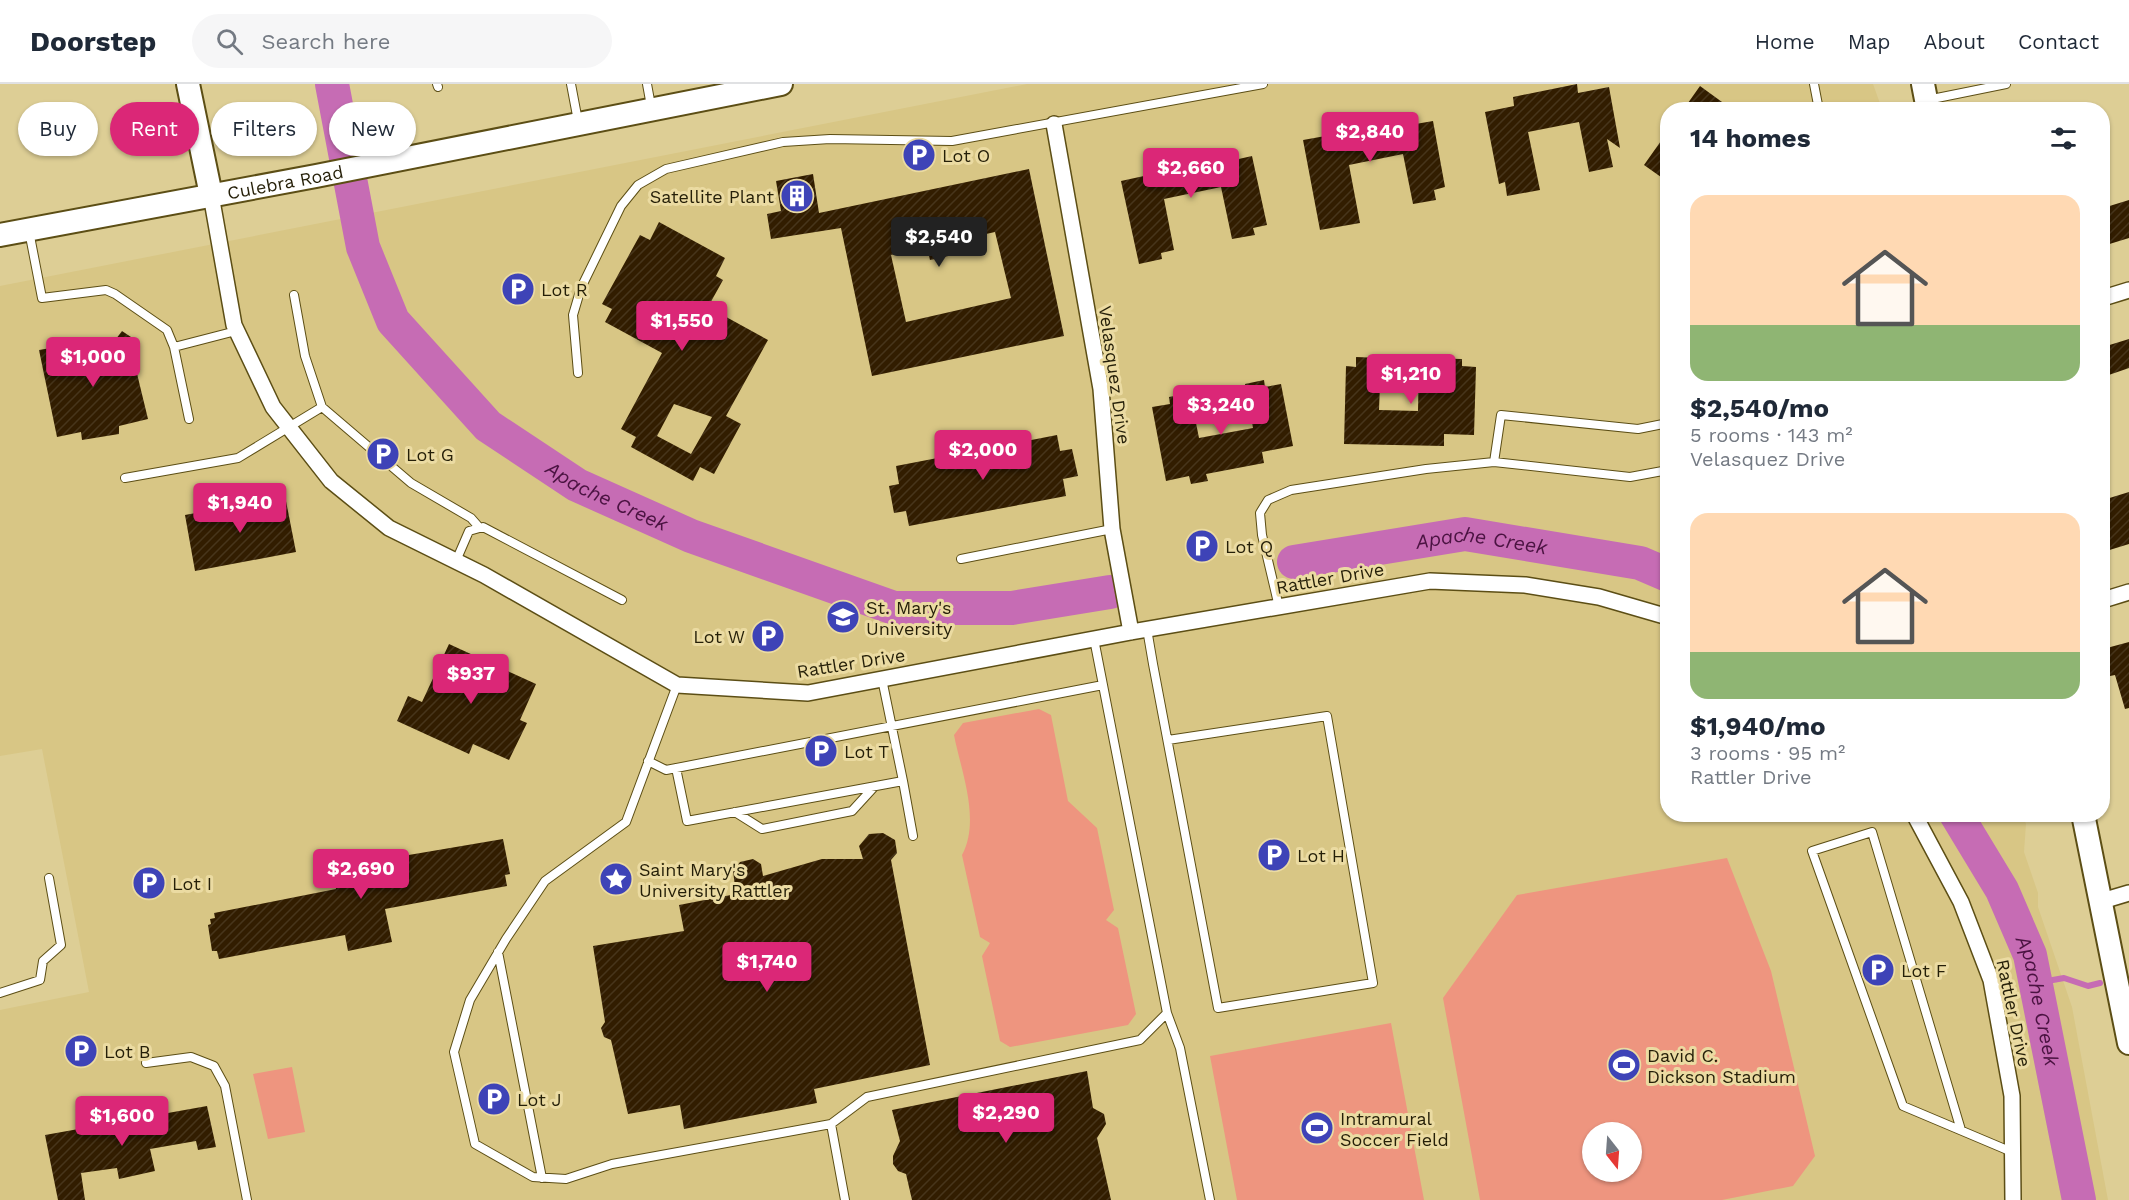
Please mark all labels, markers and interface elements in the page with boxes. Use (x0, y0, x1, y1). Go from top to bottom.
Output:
search box (192, 14, 612, 68)
text: Doorstep (30, 25, 156, 58)
icon: search (213, 25, 246, 58)
text: Search here (261, 29, 390, 54)
text: Home (1755, 29, 1815, 54)
text: Map (1848, 29, 1891, 54)
text: About (1924, 29, 1985, 54)
text: Contact (2018, 29, 2099, 54)
chip: Buy (18, 102, 98, 156)
chip: Rent (110, 102, 199, 156)
chip: Filters (211, 102, 317, 156)
chip: New (329, 102, 416, 156)
pin: $2,840 (1321, 112, 1419, 163)
text: $2,840 (1336, 119, 1404, 143)
icon: filters (2047, 122, 2080, 155)
text: 14 homes (1690, 123, 1811, 153)
parking icon: Lot O (901, 137, 937, 173)
place label: Lot O (942, 145, 990, 166)
pin: $2,660 (1142, 148, 1240, 199)
text: $2,660 (1157, 155, 1225, 179)
street label: Culebra Road (225, 160, 345, 203)
building icon: Satellite Plant (779, 178, 815, 214)
place label: Satellite Plant (650, 186, 774, 207)
pin: $2,540 (890, 217, 988, 268)
text: $2,540 (905, 224, 973, 248)
icon: home (1831, 234, 1939, 342)
parking icon: Lot R (500, 271, 536, 307)
place label: Lot R (541, 279, 588, 300)
pin: $1,550 (633, 301, 731, 352)
street label: Velasquez Drive (1095, 304, 1135, 446)
text: $1,550 (650, 308, 714, 332)
pin: $1,000 (44, 337, 142, 388)
text: $1,000 (60, 344, 126, 368)
pin: $1,210 (1362, 354, 1460, 405)
text: $1,210 (1381, 361, 1441, 385)
pin: $3,240 (1172, 385, 1270, 436)
text: $3,240 (1187, 392, 1255, 416)
text: $2,540/mo (1690, 393, 1829, 423)
text: 5 rooms · 143 m² (1690, 423, 1853, 447)
pin: $2,000 (934, 430, 1032, 481)
parking icon: Lot G (365, 436, 401, 472)
text: $2,000 (949, 437, 1018, 461)
place label: Lot G (406, 444, 454, 465)
text: Velasquez Drive (1690, 447, 1845, 471)
water label: Apache Creek (541, 455, 673, 537)
pin: $1,940 (191, 483, 289, 534)
text: $1,940 (207, 490, 273, 514)
water label: Apache Creek (1413, 522, 1550, 560)
parking icon: Lot Q (1184, 528, 1220, 564)
place label: Lot Q (1225, 536, 1273, 557)
icon: home (1831, 552, 1939, 660)
street label: Rattler Drive (1274, 558, 1386, 598)
place label: St. Mary's University (866, 597, 953, 639)
school or university icon: St. Mary's University (825, 599, 861, 635)
parking icon: Lot W (750, 618, 786, 654)
place label: Lot W (693, 626, 745, 647)
street label: Rattler Drive (795, 644, 907, 682)
pin: $937 (435, 654, 507, 705)
text: $937 (447, 661, 495, 685)
text: $1,940/mo (1690, 711, 1826, 741)
parking icon: Lot T (803, 733, 839, 769)
place label: Lot T (844, 741, 889, 762)
text: 3 rooms · 95 m² (1690, 741, 1845, 765)
text: Rattler Drive (1690, 765, 1812, 789)
parking icon: Lot H (1256, 837, 1292, 873)
place label: Lot H (1297, 845, 1345, 866)
pin: $2,690 (312, 849, 410, 900)
text: $2,690 (327, 856, 395, 880)
place label: Saint Mary's University Rattler (639, 859, 790, 901)
place icon: Saint Mary's University Rattler (598, 861, 634, 897)
parking icon: Lot I (131, 865, 167, 901)
place label: Lot I (172, 873, 212, 894)
water label: Apache Creek (2011, 931, 2064, 1069)
pin: $1,740 (718, 942, 816, 993)
text: $1,740 (736, 949, 798, 973)
parking icon: Lot F (1860, 952, 1896, 988)
street label: Rattler Drive (1992, 957, 2036, 1069)
place label: Lot F (1901, 960, 1947, 981)
parking icon: Lot B (63, 1033, 99, 1069)
place label: Lot B (104, 1041, 151, 1062)
place label: David C. Dickson Stadium (1647, 1045, 1796, 1087)
sports icon: David C. Dickson Stadium (1606, 1047, 1642, 1083)
parking icon: Lot J (476, 1081, 512, 1117)
place label: Lot J (517, 1089, 562, 1110)
pin: $2,290 (957, 1093, 1055, 1144)
pin: $1,600 (73, 1096, 171, 1147)
text: $2,290 (972, 1100, 1040, 1124)
text: $1,600 (89, 1103, 155, 1127)
place label: Intramural Soccer Field (1340, 1108, 1449, 1150)
sports icon: Intramural Soccer Field (1299, 1110, 1335, 1146)
north arrow (1582, 1122, 1642, 1182)
map controls (1582, 1122, 1642, 1182)

